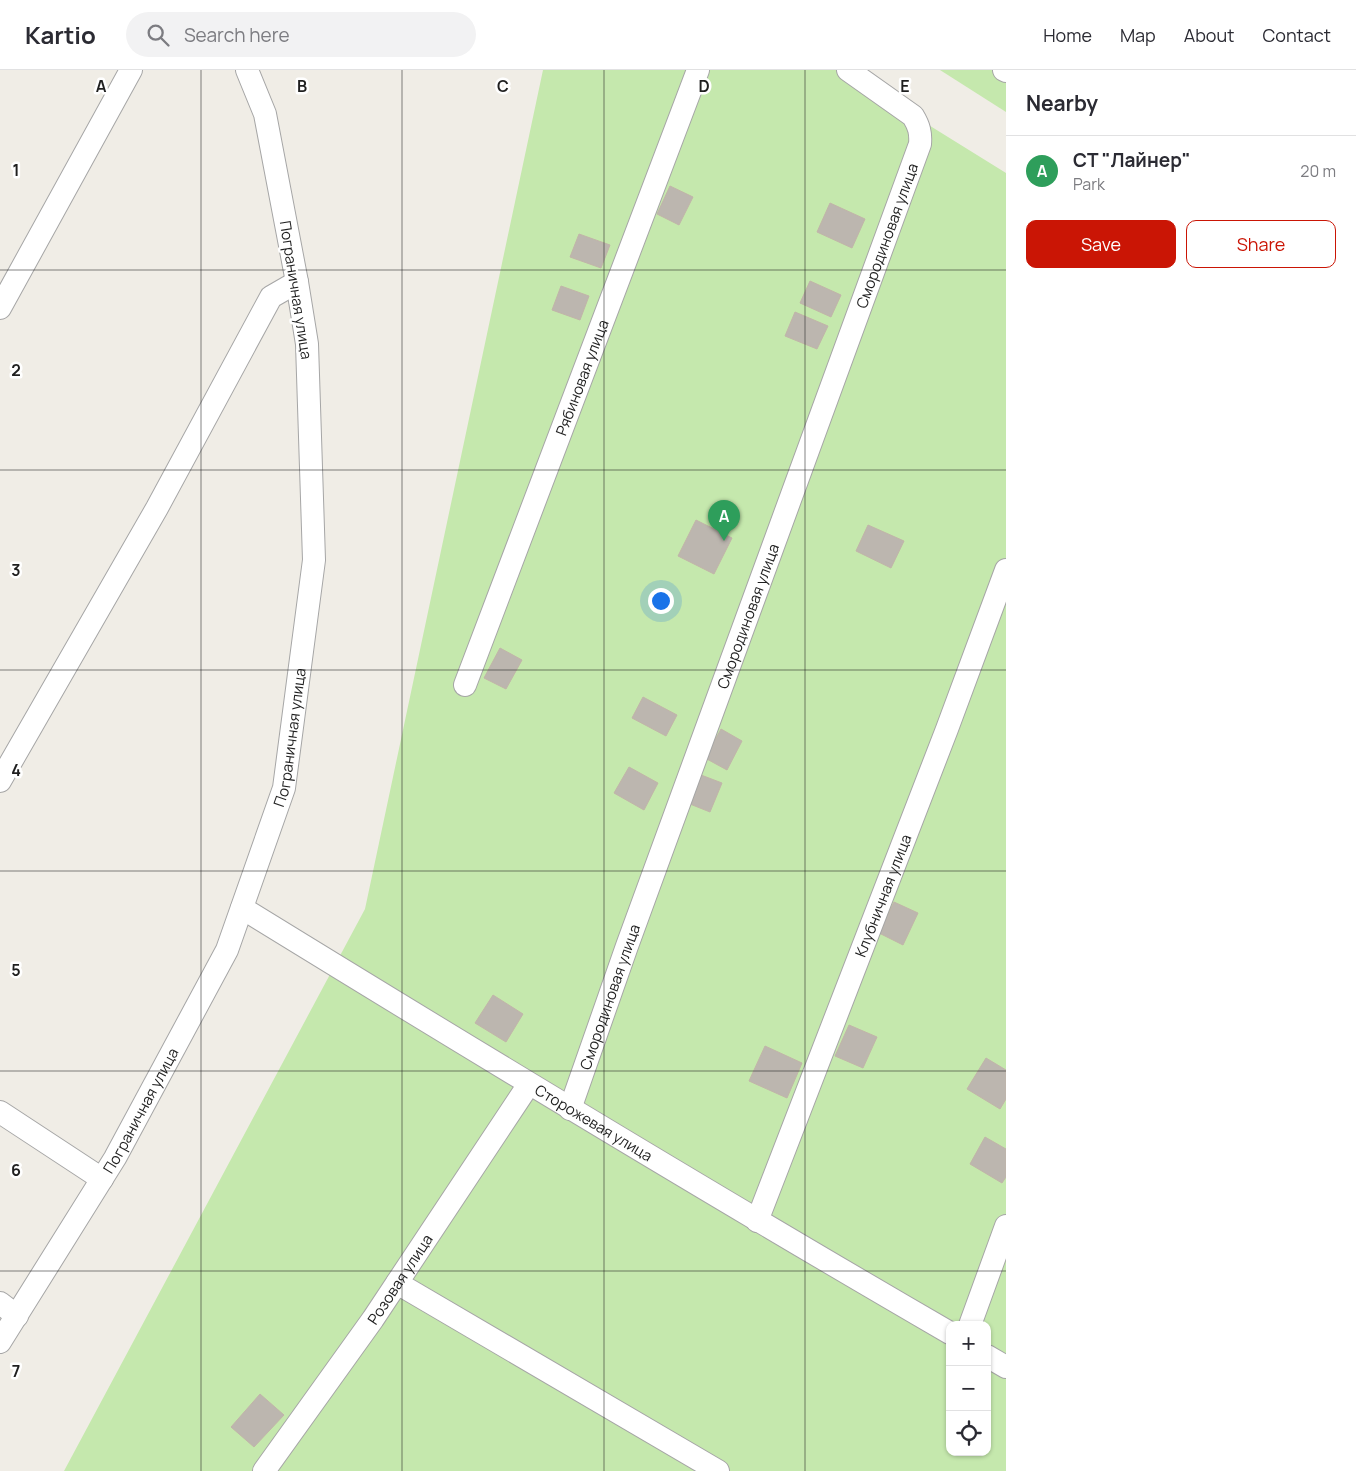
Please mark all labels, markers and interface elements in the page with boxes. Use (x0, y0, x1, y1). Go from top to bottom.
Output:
search box (126, 12, 476, 57)
text: Kartio (25, 18, 96, 51)
icon: search (144, 21, 172, 49)
text: Search here (184, 22, 290, 48)
text: Home (1043, 23, 1092, 47)
text: Map (1120, 23, 1156, 47)
text: About (1184, 23, 1234, 47)
text: Contact (1262, 23, 1331, 47)
text: A (96, 75, 107, 97)
text: B (297, 75, 307, 97)
text: C (497, 75, 509, 97)
text: D (698, 75, 710, 97)
text: E (900, 75, 910, 97)
text: Nearby (1026, 89, 1098, 117)
text: СТ "Лайнер" (1073, 147, 1191, 173)
text: 1 (12, 159, 20, 181)
street label: Смородиновая улица (850, 160, 923, 311)
text: A (1037, 160, 1047, 182)
text: 20 m (1300, 160, 1336, 182)
text: Park (1073, 173, 1105, 195)
street label: Пограничная улица (275, 219, 317, 361)
button: Save (1026, 220, 1176, 268)
button: Share (1186, 220, 1336, 268)
street label: Рябиновая улица (550, 316, 613, 438)
text: 2 (11, 359, 21, 381)
pin: A (708, 500, 740, 541)
street label: Смородиновая улица (711, 540, 784, 692)
text: 3 (11, 559, 21, 581)
your location (648, 588, 674, 614)
street label: Пограничная улица (268, 667, 310, 809)
text: 4 (11, 759, 21, 781)
street label: Клубничная улица (849, 831, 916, 960)
street label: Смородиновая улица (574, 921, 645, 1072)
text: 5 (11, 959, 21, 981)
street label: Пограничная улица (98, 1044, 183, 1177)
street label: Сторожевая улица (531, 1079, 657, 1166)
text: 6 (11, 1159, 21, 1181)
street label: Розовая улица (362, 1230, 437, 1328)
map controls (946, 1321, 991, 1456)
button: + (946, 1321, 991, 1366)
text: 7 (12, 1360, 20, 1382)
button: − (946, 1366, 991, 1411)
button: locate (946, 1411, 991, 1456)

